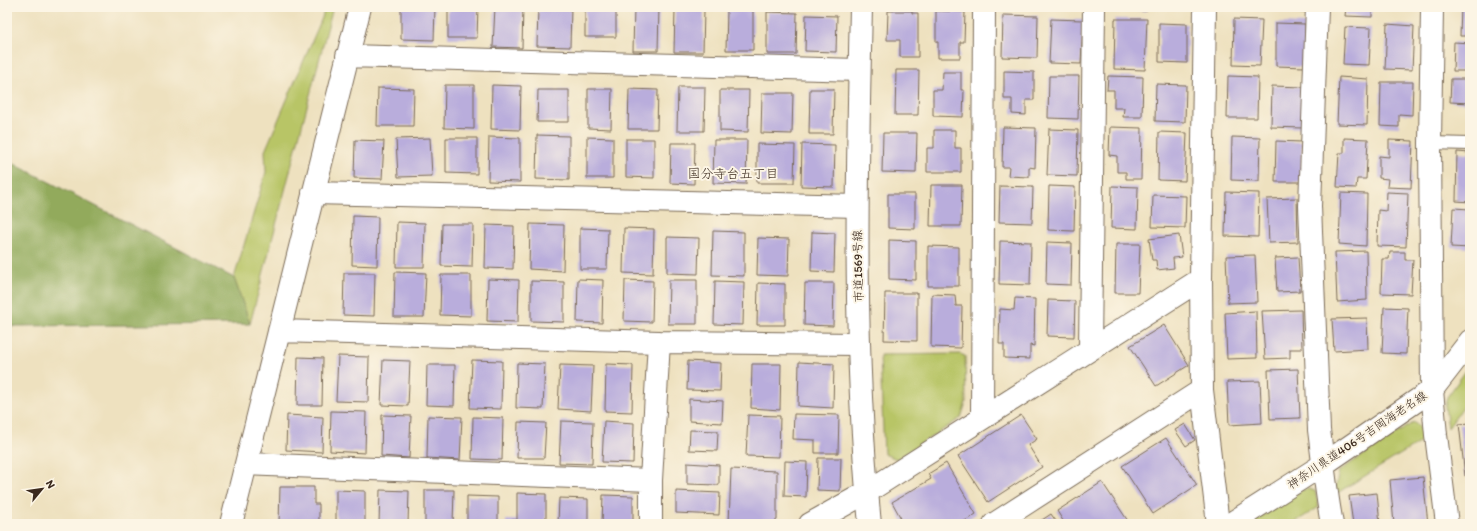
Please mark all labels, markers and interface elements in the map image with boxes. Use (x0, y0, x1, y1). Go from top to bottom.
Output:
district label: 国分寺台五丁目 (687, 166, 779, 181)
street label: 市道1569号線 (850, 230, 866, 302)
street label: 神奈川県道406号吉岡海老名線 (1285, 388, 1429, 492)
north arrow (22, 469, 62, 509)
text: N (43, 478, 58, 491)

